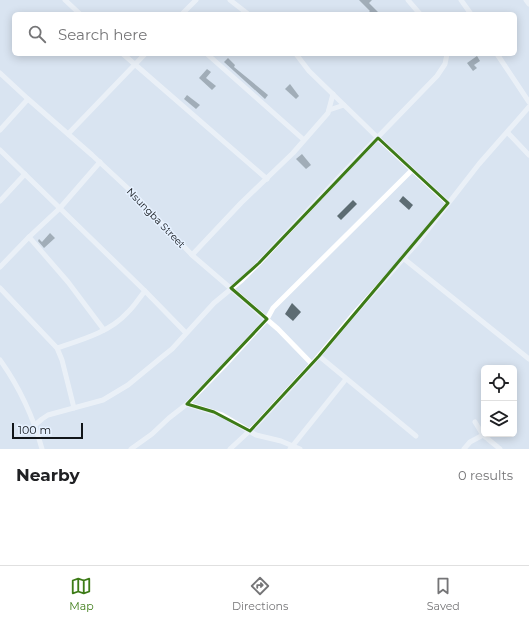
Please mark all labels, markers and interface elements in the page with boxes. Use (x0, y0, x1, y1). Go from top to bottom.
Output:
search box (12, 12, 517, 56)
icon: search (26, 23, 48, 45)
text: Search here (58, 25, 147, 44)
street label: Nsungba Street (124, 185, 188, 251)
map controls (481, 365, 517, 437)
button: locate (481, 365, 517, 401)
button: layers (481, 401, 517, 437)
scale bar (12, 421, 83, 440)
text: 100 m (18, 423, 51, 437)
text: Nearby (16, 465, 80, 485)
text: 0 results (458, 467, 513, 483)
tab: Map (69, 575, 94, 613)
tab: Directions (232, 575, 288, 613)
tab: Saved (427, 575, 460, 613)

